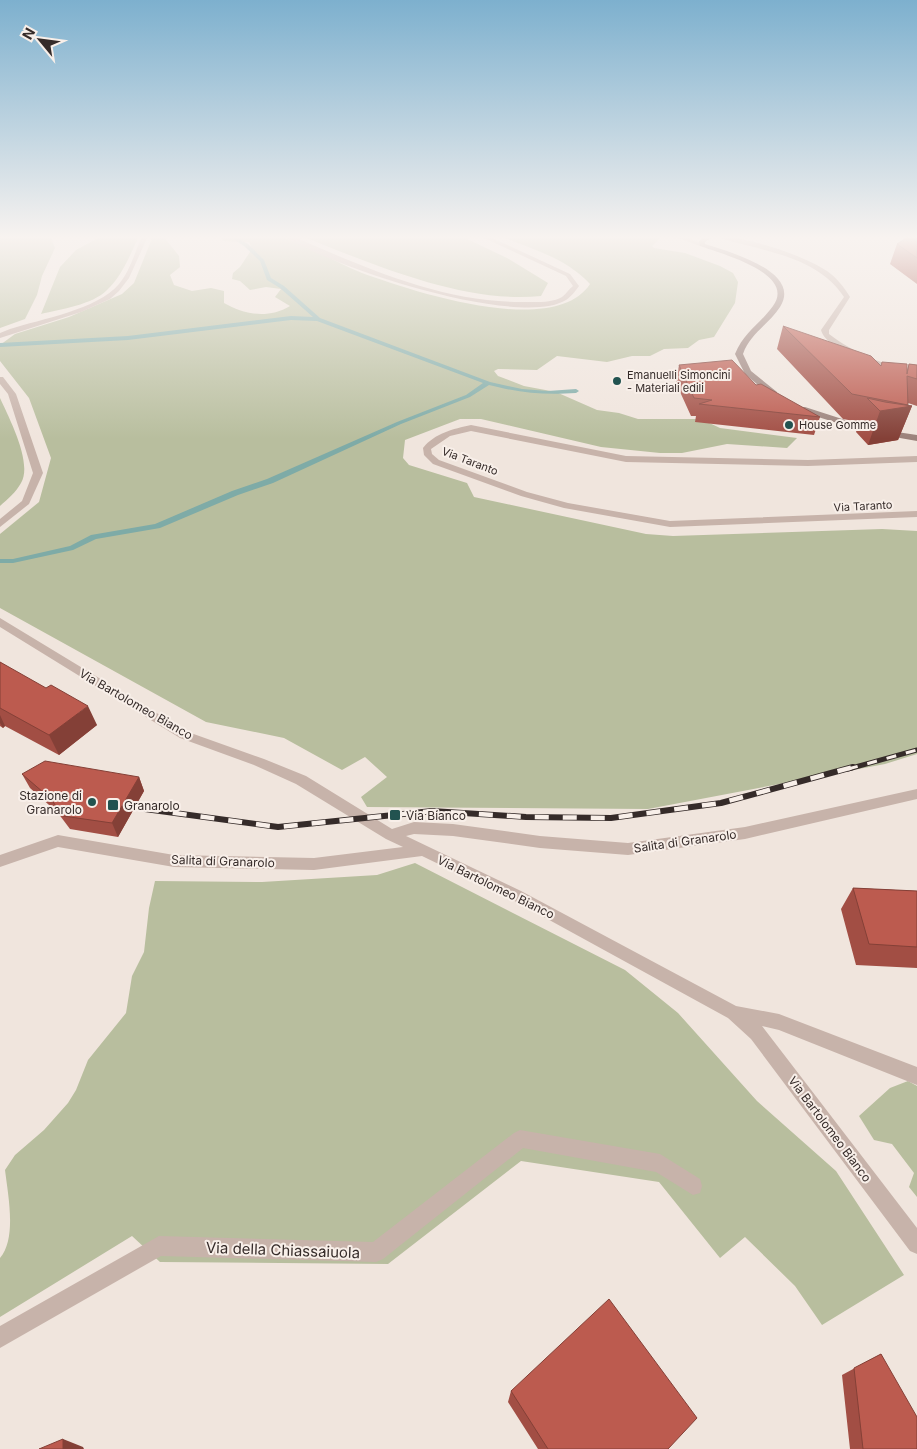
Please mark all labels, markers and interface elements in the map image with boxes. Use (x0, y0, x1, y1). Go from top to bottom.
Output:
north arrow (15, 15, 65, 65)
text: N (18, 25, 38, 42)
place label: Emanuelli Simoncini - Materiali edili (627, 368, 731, 395)
marker: Emanuelli Simoncini - Materiali edili (611, 375, 623, 387)
place label: House Gomme (799, 418, 876, 432)
marker: House Gomme (783, 419, 795, 431)
street label: Via Taranto (440, 444, 500, 478)
street label: Via Taranto (833, 497, 893, 515)
street label: Via Bartolomeo Bianco (77, 665, 195, 743)
place label: Stazione di Granarolo (19, 788, 82, 817)
marker: Stazione di Granarolo (86, 796, 98, 808)
marker: Granarolo (106, 798, 120, 812)
place label: Granarolo (124, 798, 180, 813)
marker: Via Bianco (388, 808, 402, 822)
place label: Via Bianco (406, 808, 466, 823)
street label: Salita di Granarolo (633, 826, 737, 856)
street label: Salita di Granarolo (171, 852, 275, 870)
street label: Via Bartolomeo Bianco (435, 852, 557, 922)
street label: Via Bartolomeo Bianco (785, 1073, 875, 1185)
street label: Via della Chiassaiuola (206, 1238, 360, 1262)

